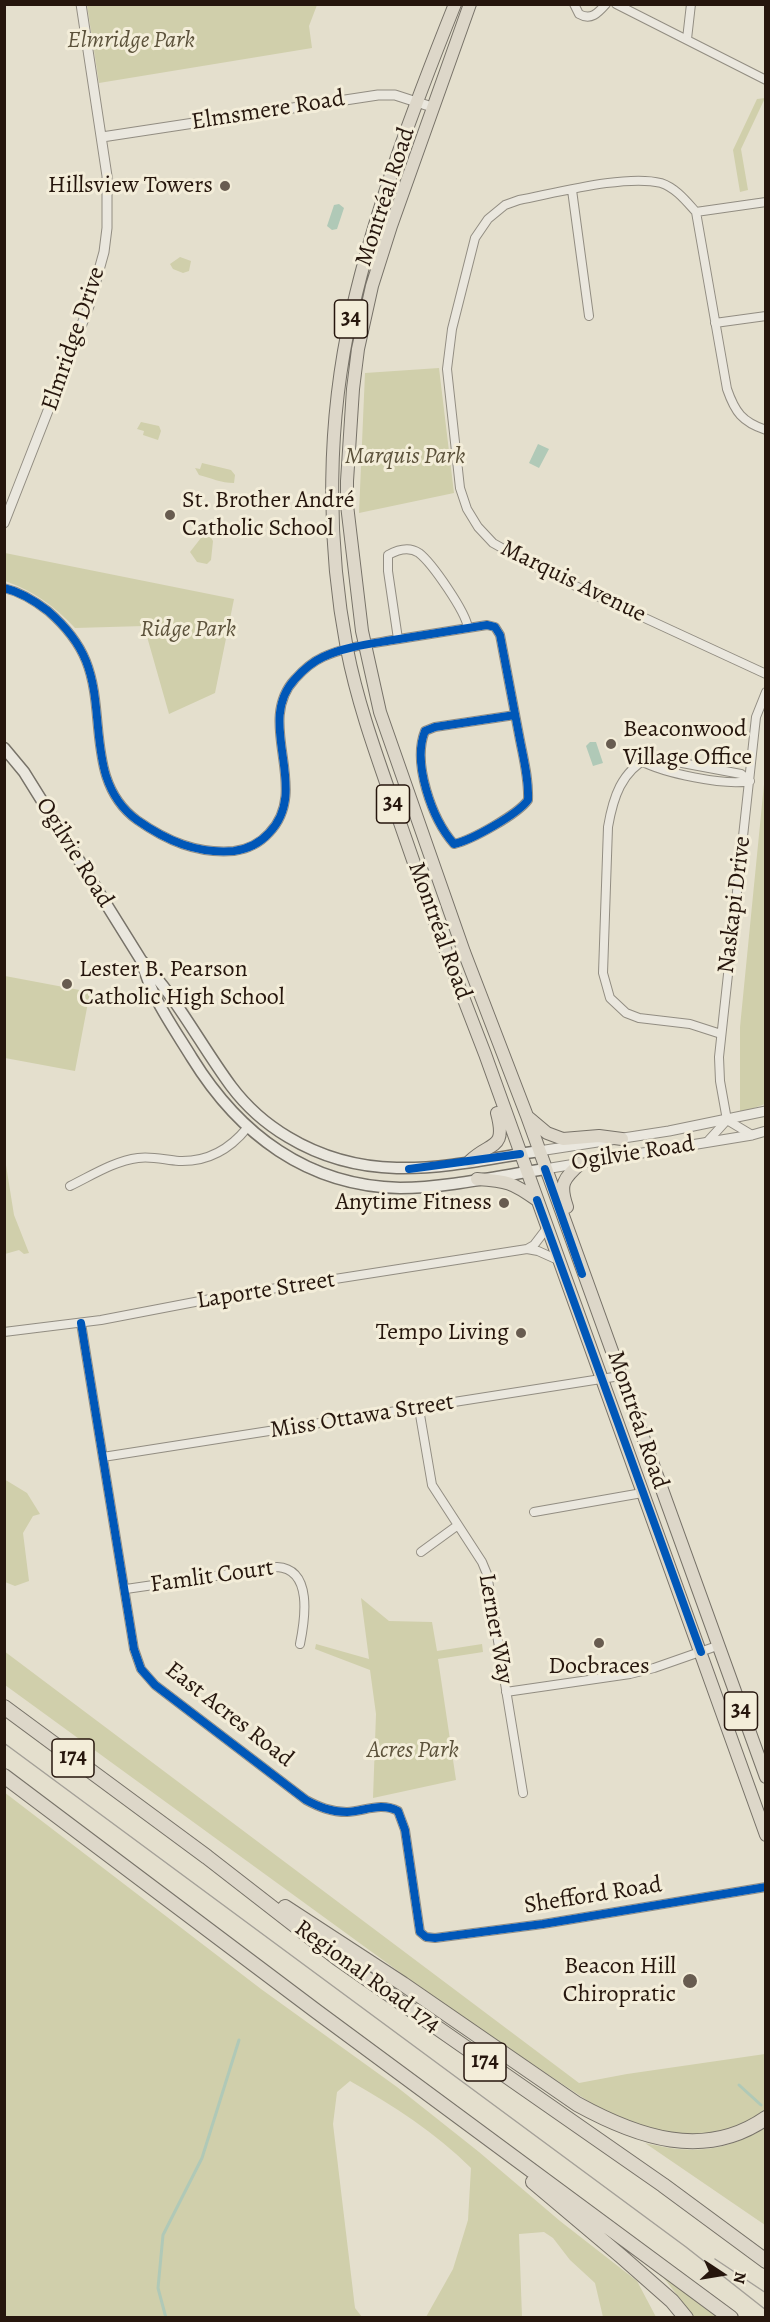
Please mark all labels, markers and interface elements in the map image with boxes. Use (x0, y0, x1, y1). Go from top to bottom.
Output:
park label: Elmridge Park (67, 27, 195, 55)
street label: Elmsmere Road (189, 85, 347, 137)
street label: Montréal Road (350, 124, 422, 270)
place label: Hillsview Towers (48, 172, 213, 200)
marker: Hillsview Towers (218, 179, 232, 193)
street label: Elmridge Drive (36, 263, 112, 415)
road number: 34 (334, 300, 368, 338)
park label: Marquis Park (345, 443, 465, 471)
place label: St. Brother André Catholic School (182, 487, 354, 543)
marker: St. Brother André Catholic School (163, 508, 177, 522)
street label: Marquis Avenue (496, 534, 650, 630)
park label: Ridge Park (140, 616, 236, 644)
place label: Beaconwood Village Office (623, 716, 752, 772)
marker: Beaconwood Village Office (604, 737, 618, 751)
road number: 34 (376, 785, 410, 823)
street label: Ogilvie Road (29, 793, 119, 913)
street label: Naskapi Drive (712, 835, 758, 975)
street label: Montréal Road (401, 858, 477, 1004)
place label: Lester B. Pearson Catholic High School (79, 956, 285, 1012)
marker: Lester B. Pearson Catholic High School (60, 977, 74, 991)
street label: Ogilvie Road (569, 1130, 697, 1178)
place label: Anytime Fitness (335, 1189, 492, 1217)
marker: Anytime Fitness (497, 1196, 511, 1210)
street label: Laporte Street (195, 1266, 337, 1316)
place label: Tempo Living (376, 1319, 509, 1347)
marker: Tempo Living (514, 1326, 528, 1340)
street label: Montréal Road (600, 1347, 674, 1493)
street label: Miss Ottawa Street (268, 1388, 456, 1446)
street label: Famlit Court (148, 1554, 276, 1600)
street label: Lerner Way (471, 1571, 519, 1687)
marker: Docbraces (592, 1636, 606, 1650)
place label: Docbraces (548, 1653, 650, 1681)
street label: East Acres Road (159, 1656, 299, 1774)
road number: 34 (724, 1692, 758, 1730)
park label: Acres Park (367, 1737, 459, 1765)
road number: 174 (52, 1739, 94, 1777)
street label: Shefford Road (522, 1871, 664, 1921)
street label: Regional Road 174 (288, 1914, 446, 2040)
place label: Beacon Hill Chiropratic (563, 1953, 676, 2009)
marker: Beacon Hill Chiropratic (681, 1972, 699, 1990)
road number: 174 (464, 2043, 506, 2081)
north arrow (692, 2244, 752, 2304)
text: N (728, 2270, 752, 2286)

